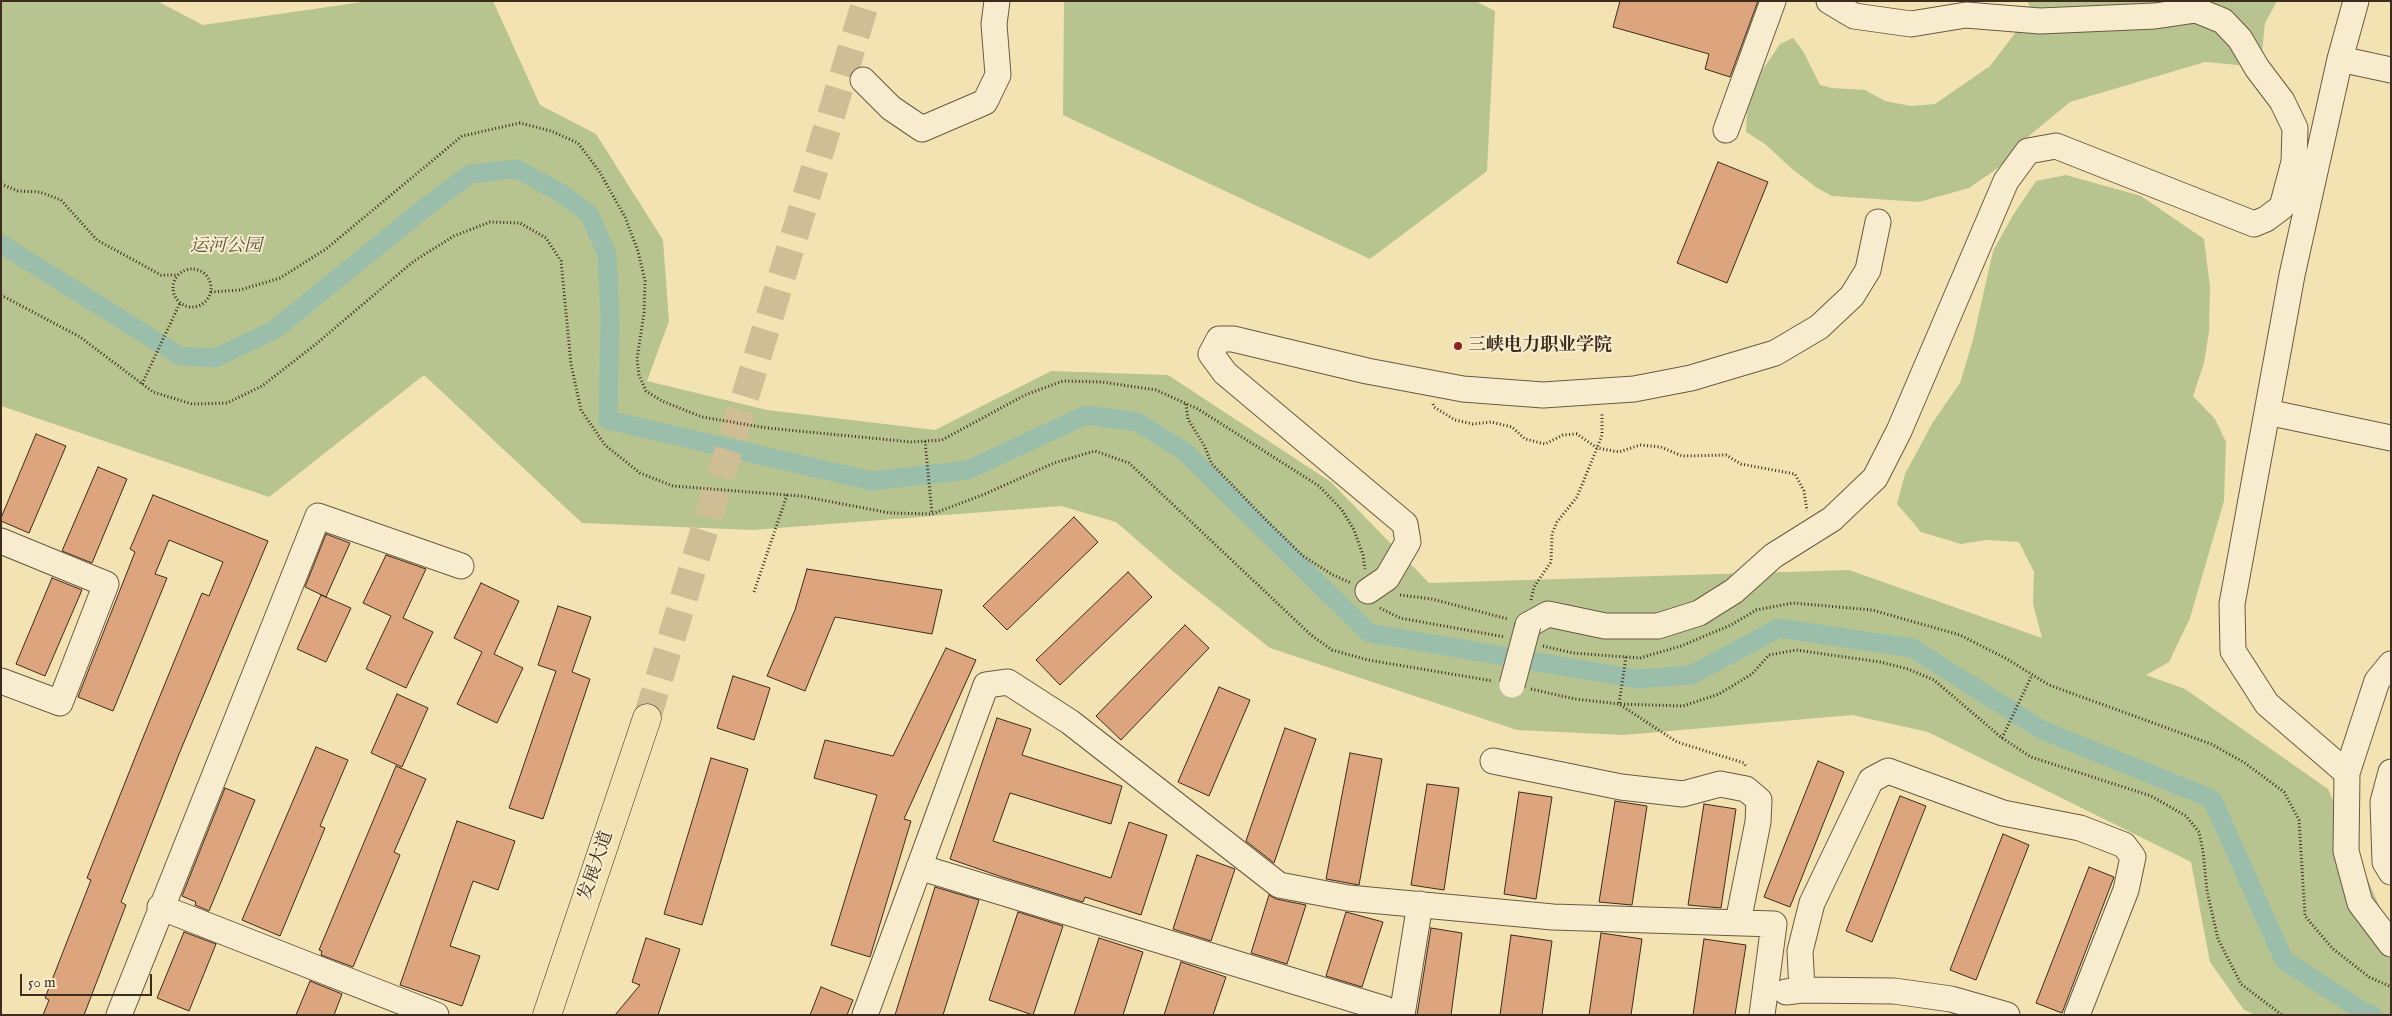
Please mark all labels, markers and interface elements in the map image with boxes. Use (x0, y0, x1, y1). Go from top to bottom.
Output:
park label: 运河公园 (190, 236, 262, 258)
place label: 三峡电力职业学院 (1468, 335, 1612, 357)
marker: 三峡电力职业学院 (1452, 340, 1464, 352)
street label: 发展大道 (575, 828, 619, 904)
scale bar (22, 964, 155, 996)
text: 50 m (28, 973, 56, 992)

